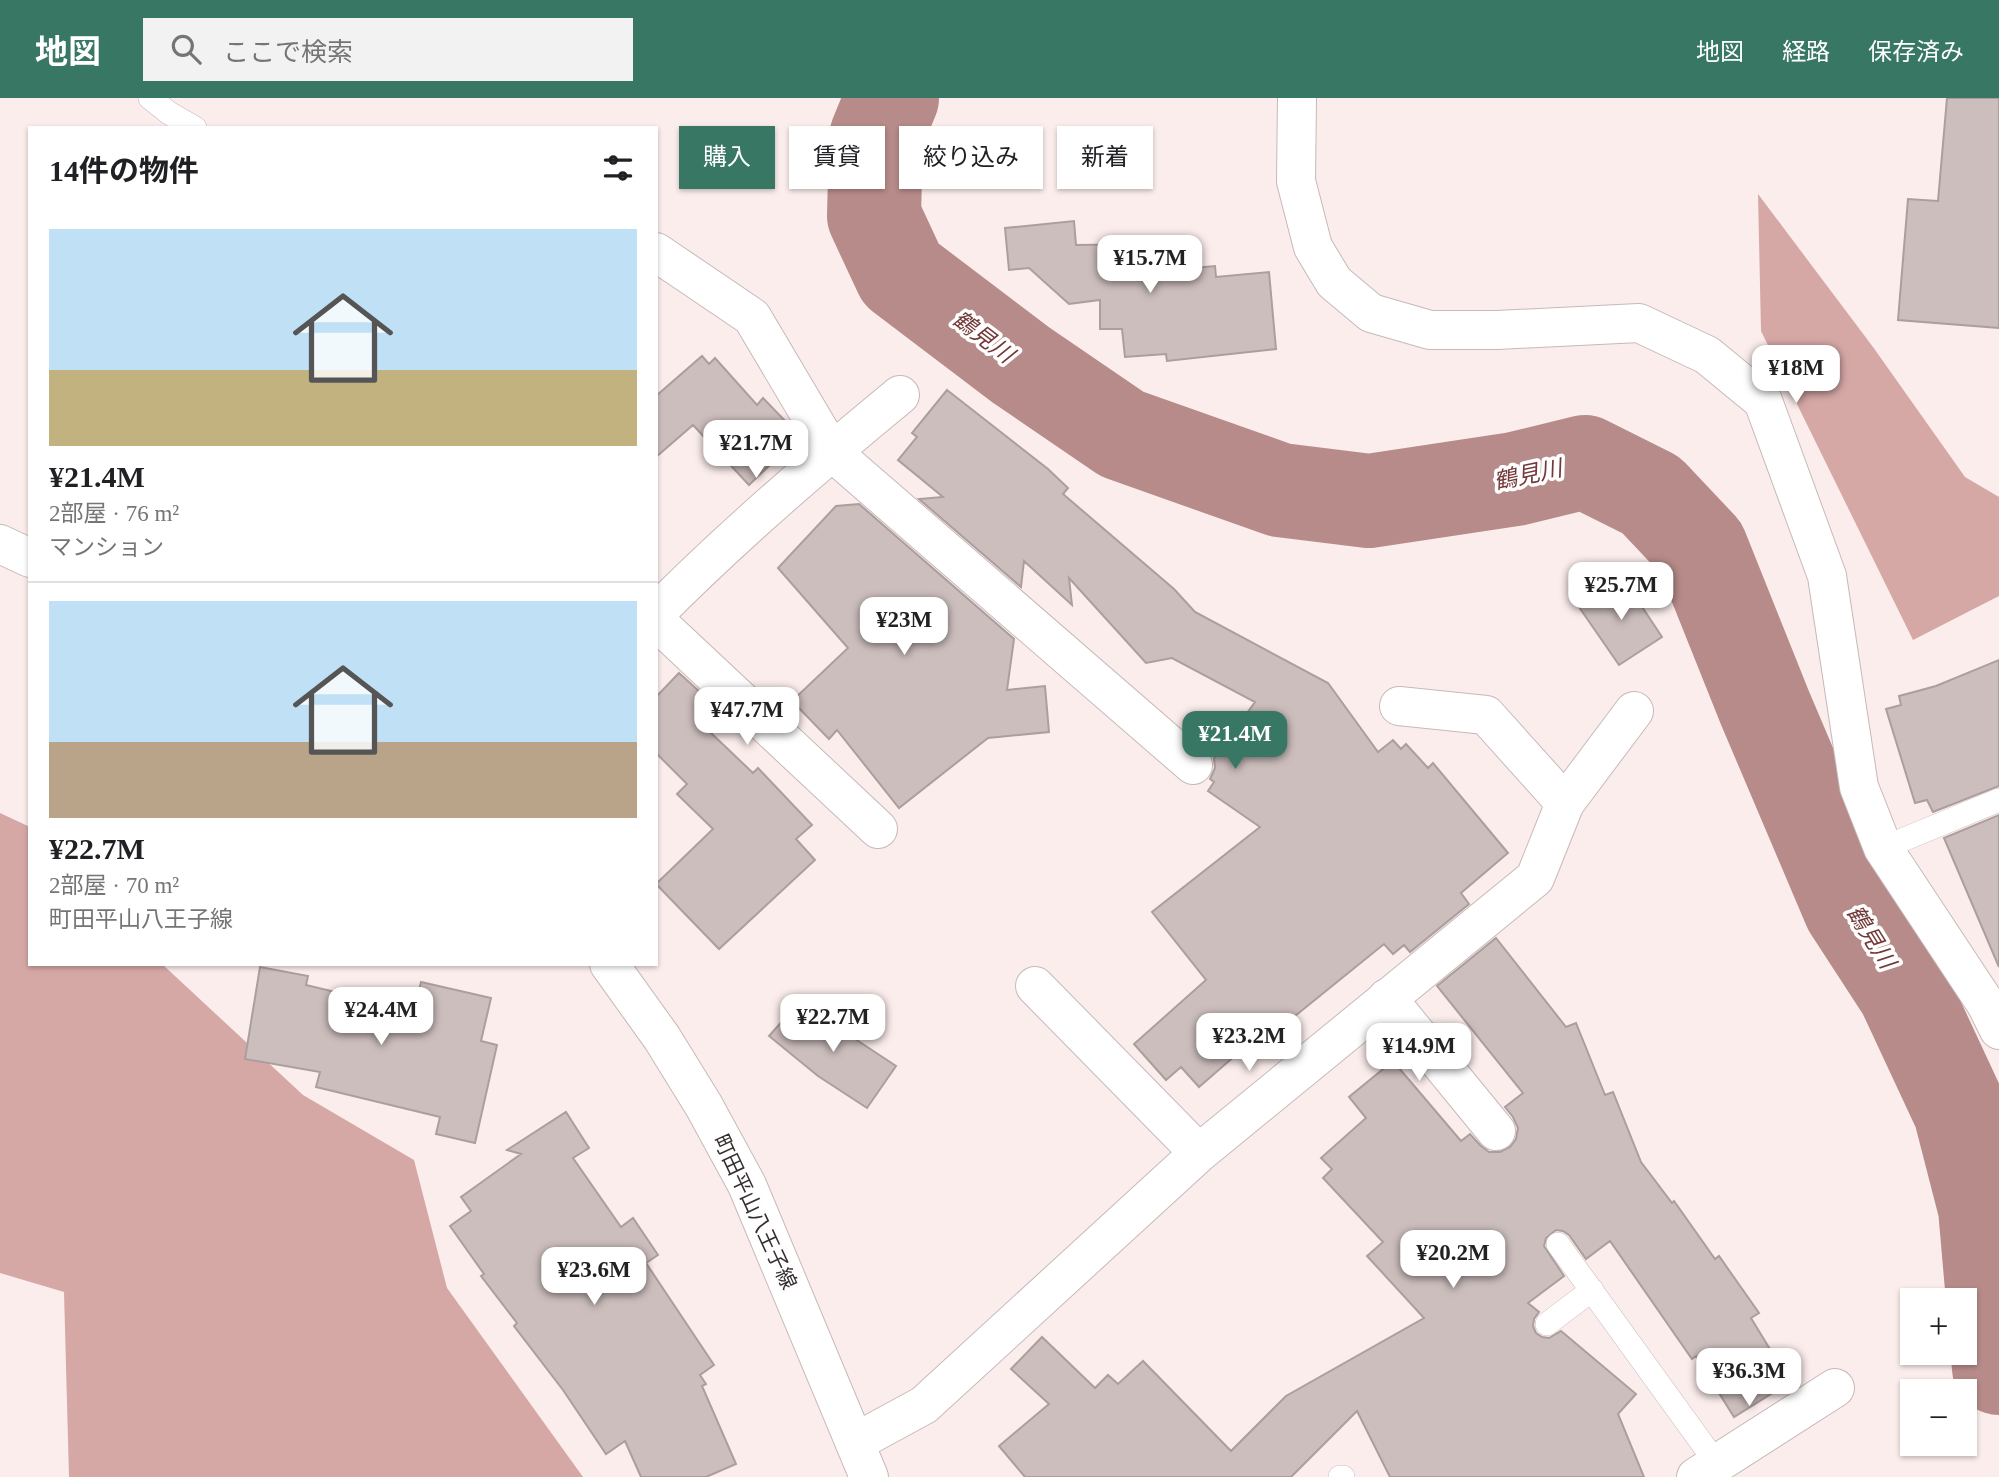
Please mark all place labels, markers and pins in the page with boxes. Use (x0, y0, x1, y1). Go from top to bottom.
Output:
pin: ¥15.7M (1093, 236, 1207, 295)
pin: ¥18M (1755, 345, 1837, 405)
pin: ¥21.7M (699, 420, 813, 480)
pin: ¥25.7M (1564, 562, 1678, 622)
pin: ¥23M (863, 598, 945, 657)
pin: ¥47.7M (690, 688, 804, 747)
pin: ¥21.4M (1178, 712, 1292, 771)
pin: ¥24.4M (324, 988, 438, 1047)
pin: ¥22.7M (776, 995, 890, 1054)
pin: ¥23.2M (1192, 1014, 1306, 1073)
pin: ¥14.9M (1362, 1024, 1476, 1083)
pin: ¥20.2M (1396, 1230, 1510, 1290)
pin: ¥23.6M (537, 1248, 651, 1307)
pin: ¥36.3M (1692, 1348, 1806, 1408)

